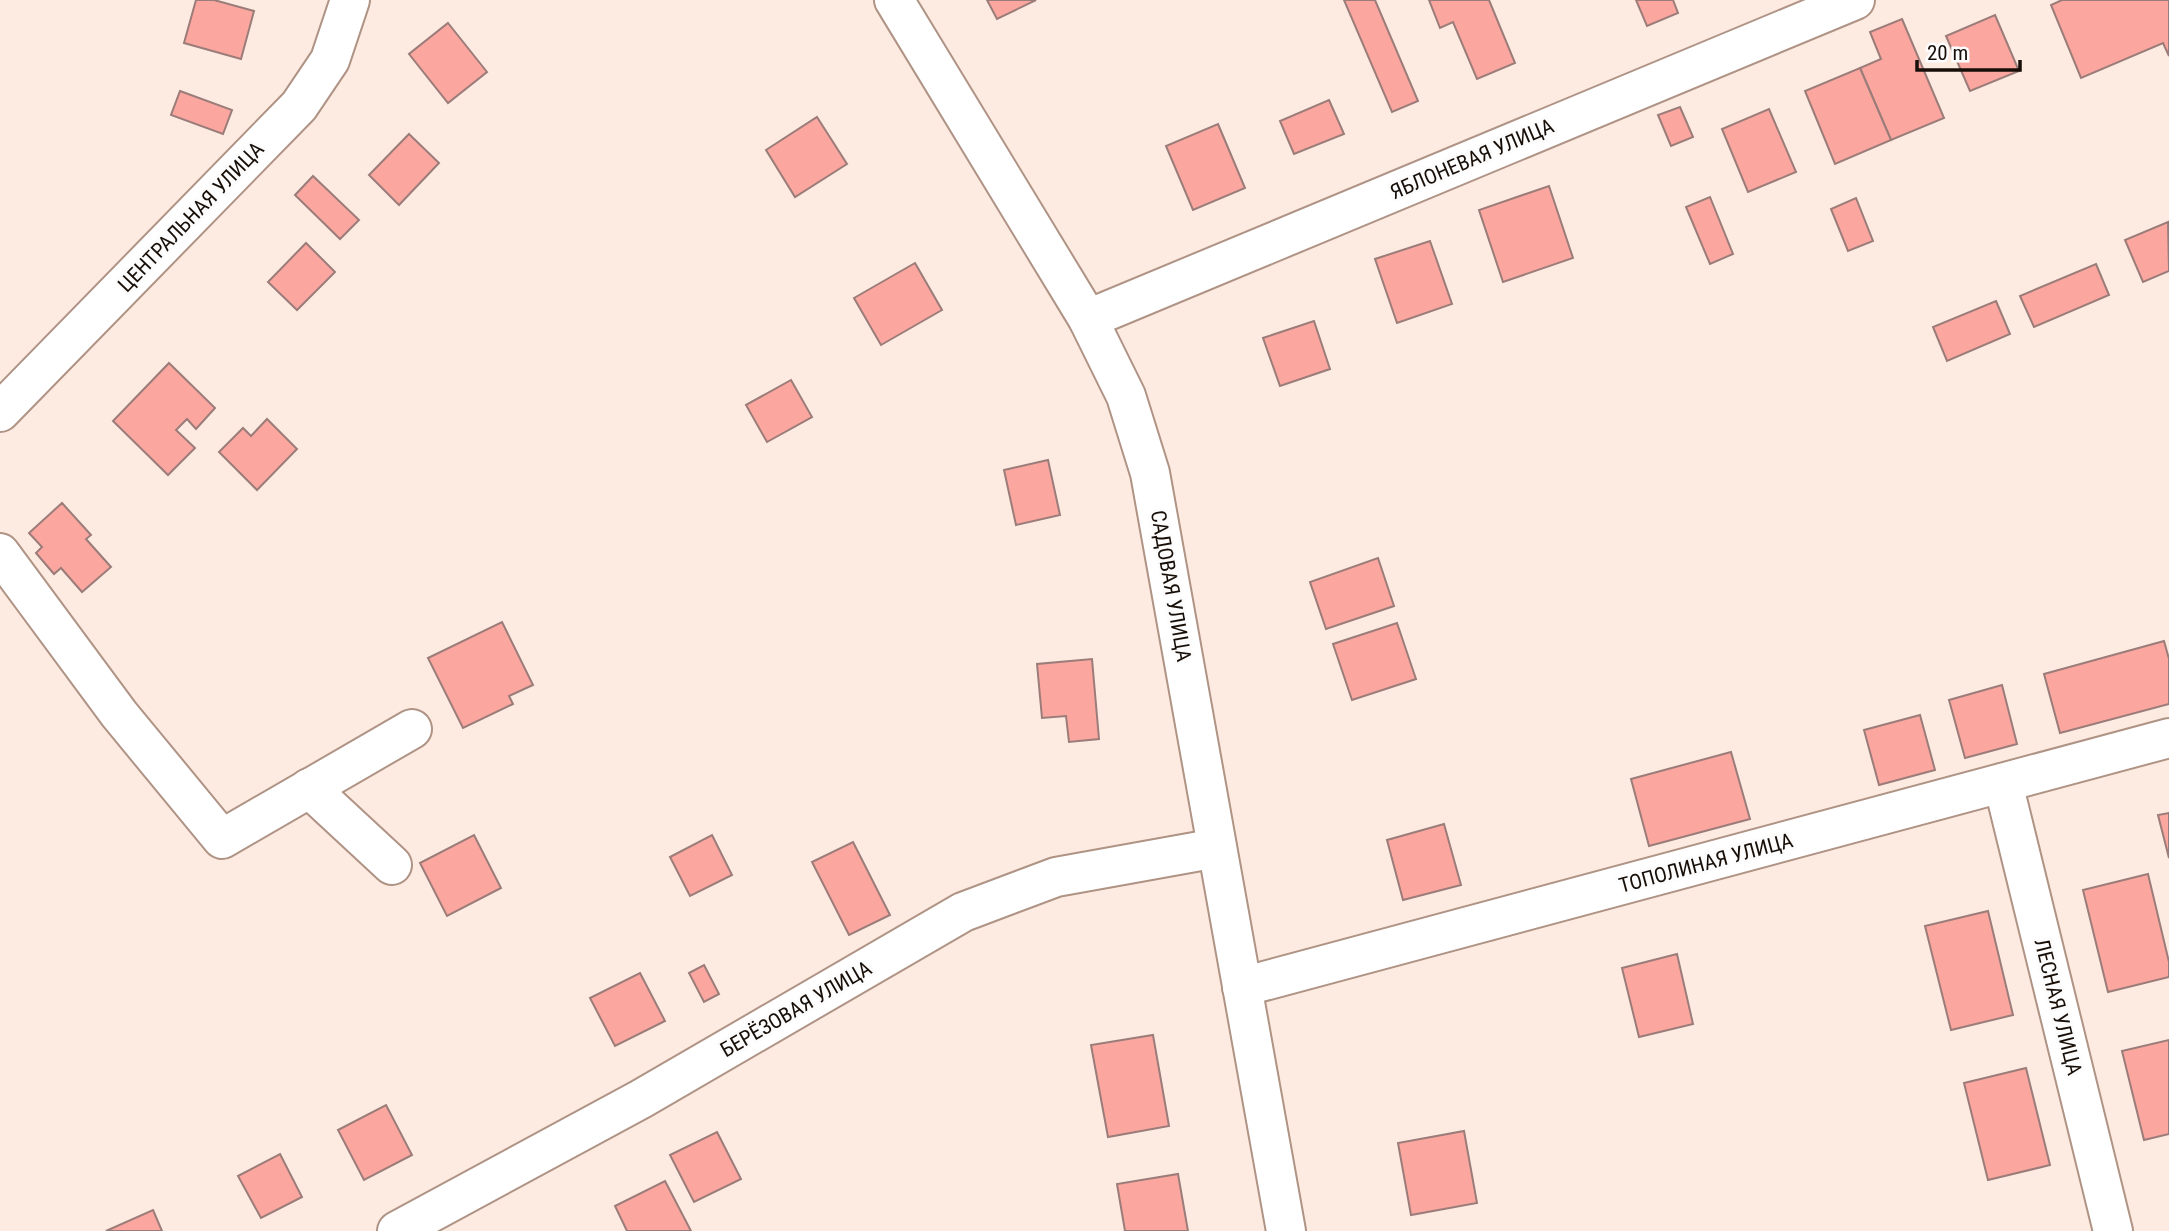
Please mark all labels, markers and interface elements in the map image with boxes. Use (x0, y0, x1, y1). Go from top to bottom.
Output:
scale bar (1917, 28, 2020, 72)
text: 20 m (1927, 41, 1968, 65)
street label: ЯБЛОНЕВАЯ УЛИЦА (1387, 114, 1557, 204)
street label: ЦЕНТРАЛЬНАЯ УЛИЦА (113, 137, 269, 297)
street label: САДОВАЯ УЛИЦА (1146, 508, 1196, 664)
street label: ТОПОЛИНАЯ УЛИЦА (1616, 828, 1796, 898)
street label: ЛЕСНАЯ УЛИЦА (2029, 936, 2087, 1078)
street label: БЕРЁЗОВАЯ УЛИЦА (716, 956, 876, 1062)

